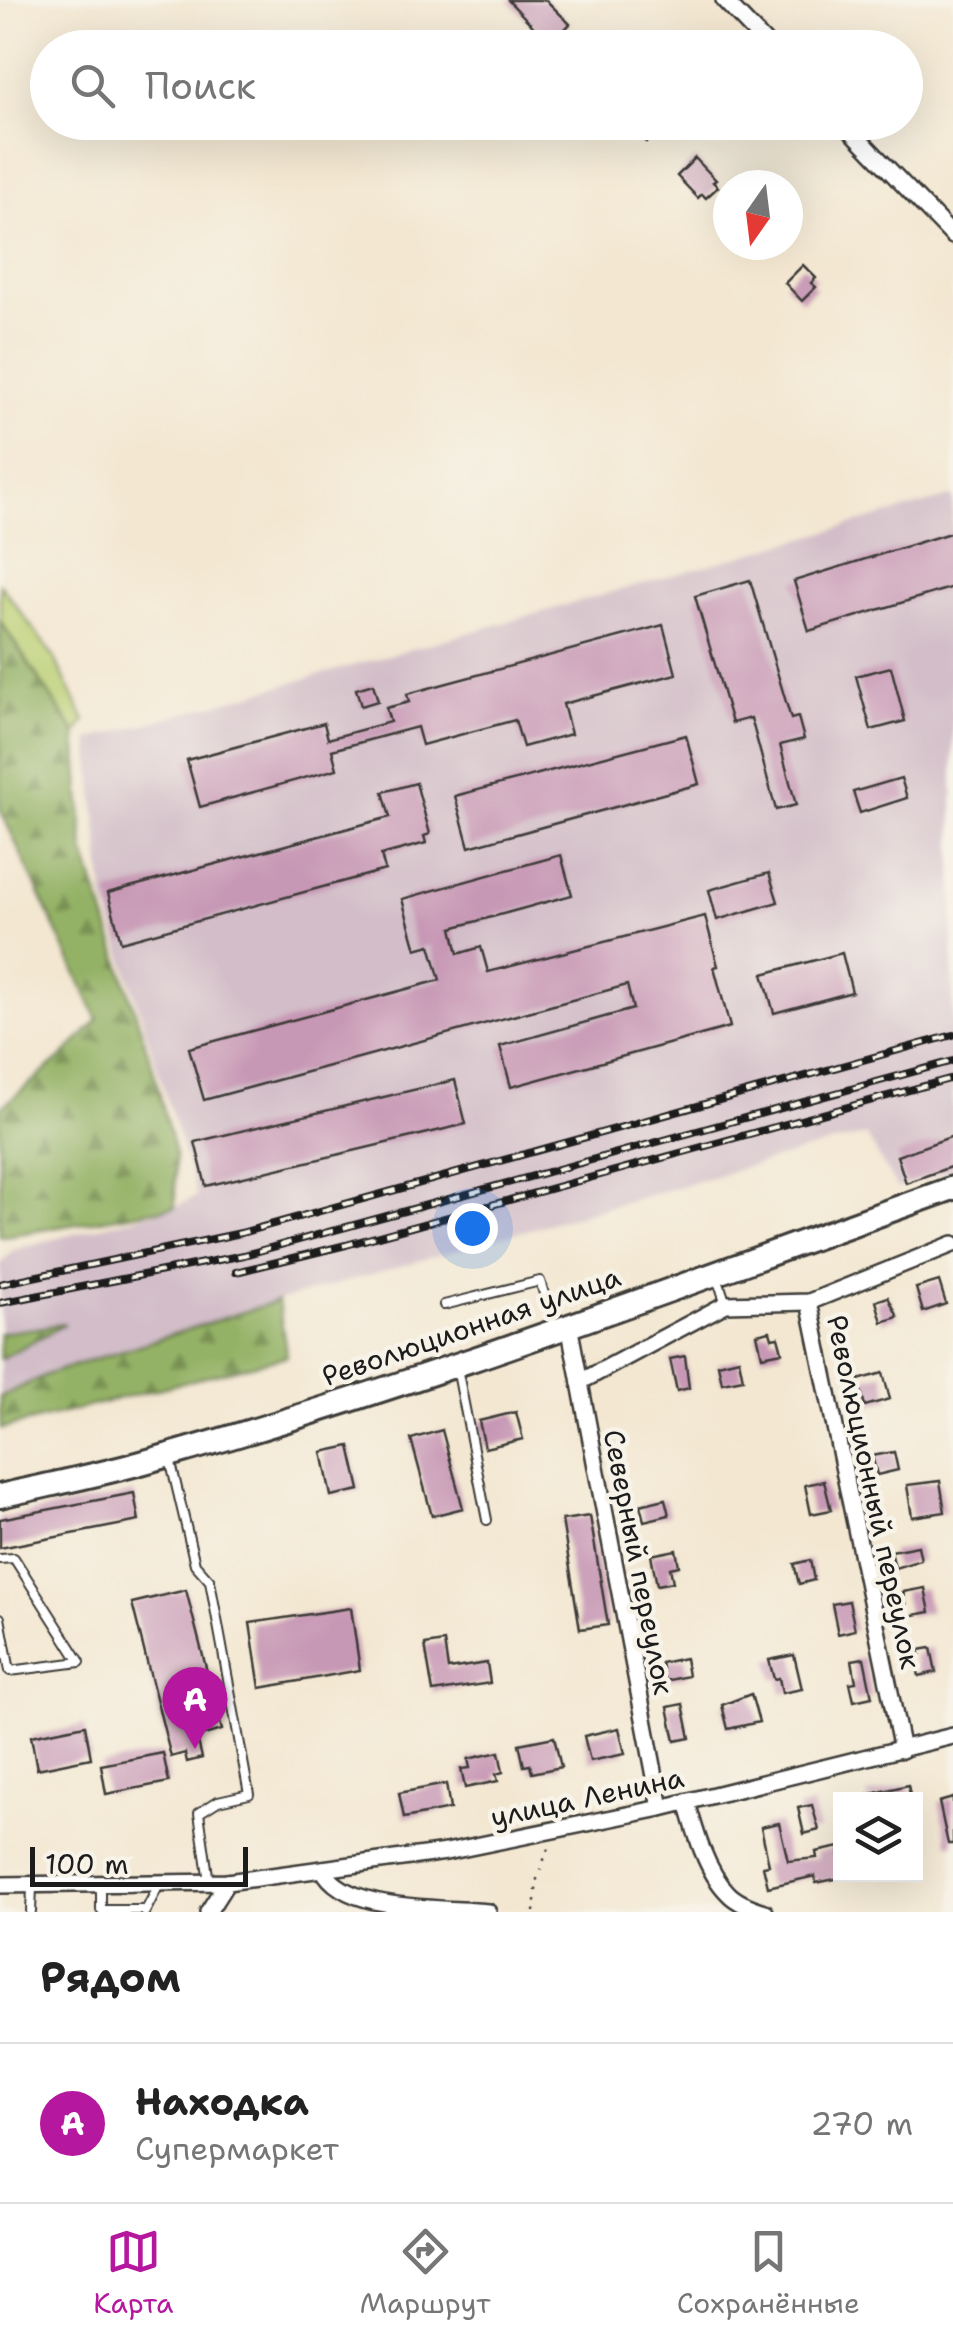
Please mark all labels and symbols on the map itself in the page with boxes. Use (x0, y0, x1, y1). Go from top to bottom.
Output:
north arrow (713, 170, 803, 260)
your location (447, 1203, 498, 1254)
street label: Революционная улица (317, 1257, 625, 1395)
street label: Революционный переулок (818, 1311, 930, 1673)
street label: Северный переулок (595, 1426, 683, 1698)
pin: A (162, 1666, 228, 1749)
street label: улица Ленина (487, 1758, 687, 1836)
scale bar (30, 1842, 248, 1886)

